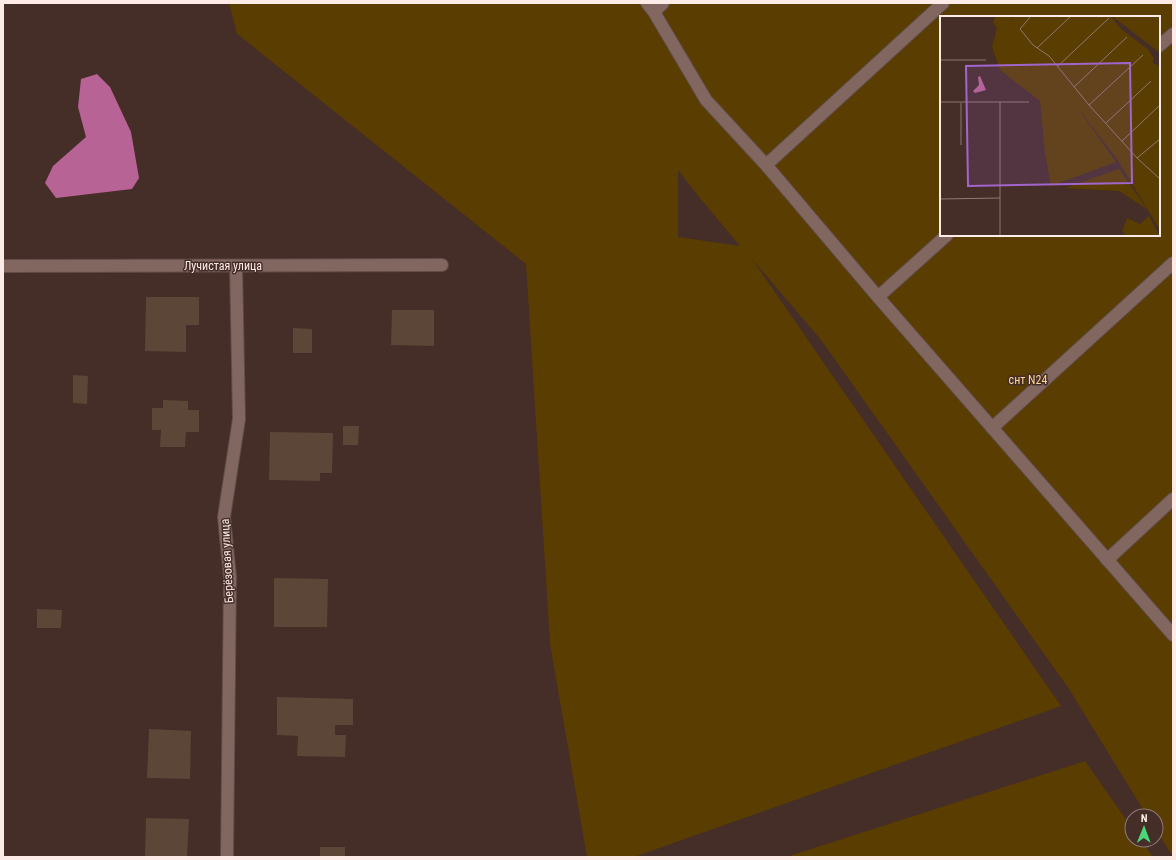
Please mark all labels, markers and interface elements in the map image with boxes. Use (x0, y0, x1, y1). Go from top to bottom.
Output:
inset map (940, 16, 1160, 236)
street label: Лучистая улица (184, 259, 262, 273)
park label: снт N24 (1009, 373, 1047, 387)
street label: Берёзовая улица (218, 518, 236, 604)
north arrow (1124, 808, 1164, 848)
text: N (1141, 812, 1148, 825)

